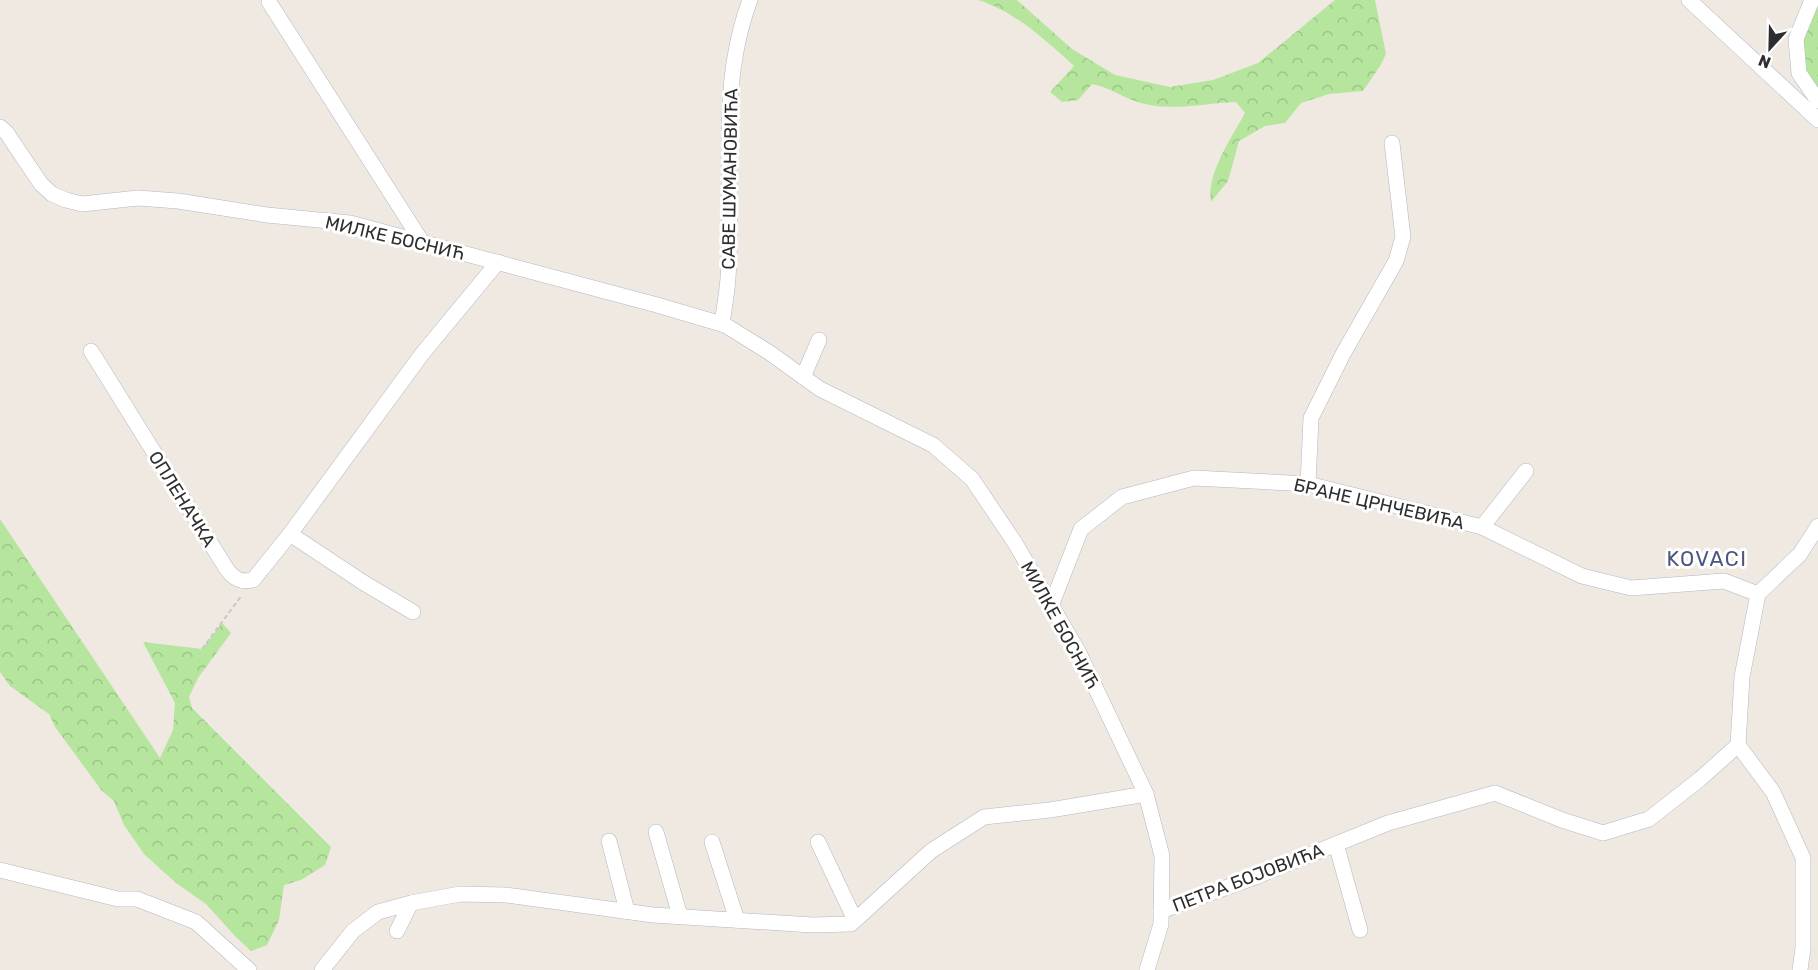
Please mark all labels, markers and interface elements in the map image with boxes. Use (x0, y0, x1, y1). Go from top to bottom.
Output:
north arrow (1740, 18, 1800, 78)
text: N (1756, 50, 1773, 72)
street label: САВЕ ШУМАНОВИЋА (717, 88, 743, 270)
street label: МИЛКЕ БОСНИЋ (323, 211, 467, 265)
street label: ОПЛЕНАЧКА (144, 447, 220, 551)
street label: БРАНЕ ЦРНЧЕВИЋА (1292, 474, 1466, 534)
district label: KOVACI (1667, 546, 1747, 571)
street label: МИЛКЕ БОСНИЋ (1016, 557, 1104, 693)
street label: ПЕТРА БОЈОВИЋА (1169, 839, 1327, 917)

